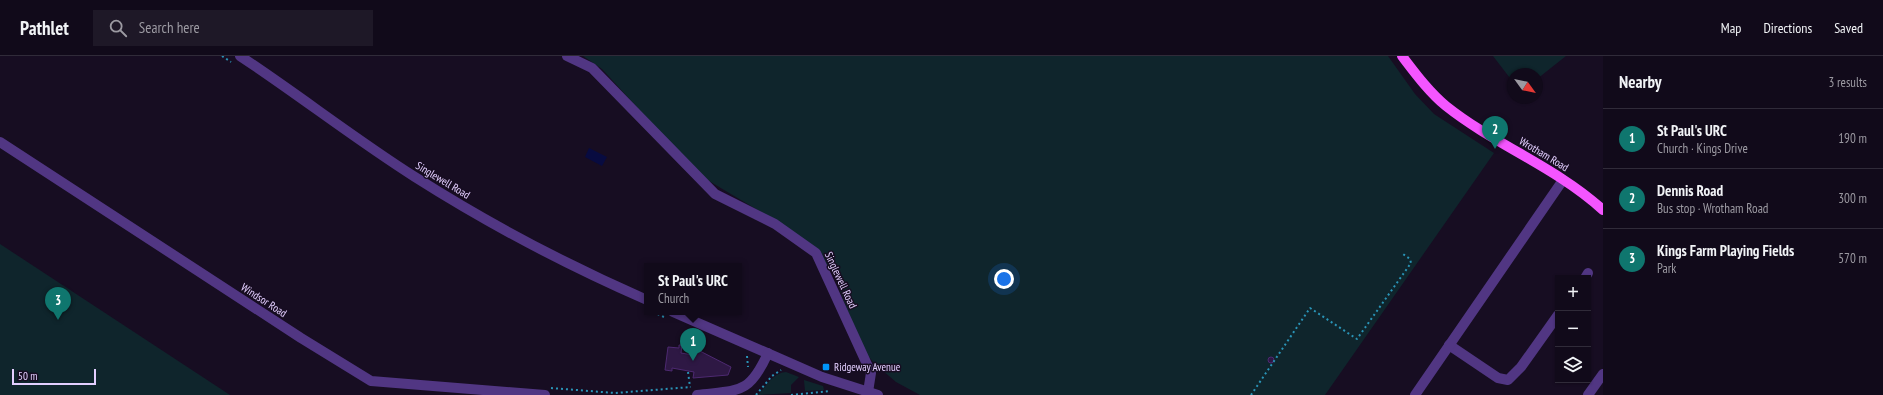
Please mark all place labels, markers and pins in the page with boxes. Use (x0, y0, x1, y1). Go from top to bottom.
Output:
pin: 2 (1482, 116, 1508, 149)
pin: 3 (45, 287, 71, 320)
pin: 1 (680, 328, 706, 361)
place label: Ridgeway Avenue (834, 360, 901, 374)
marker: Ridgeway Avenue (821, 362, 831, 372)

